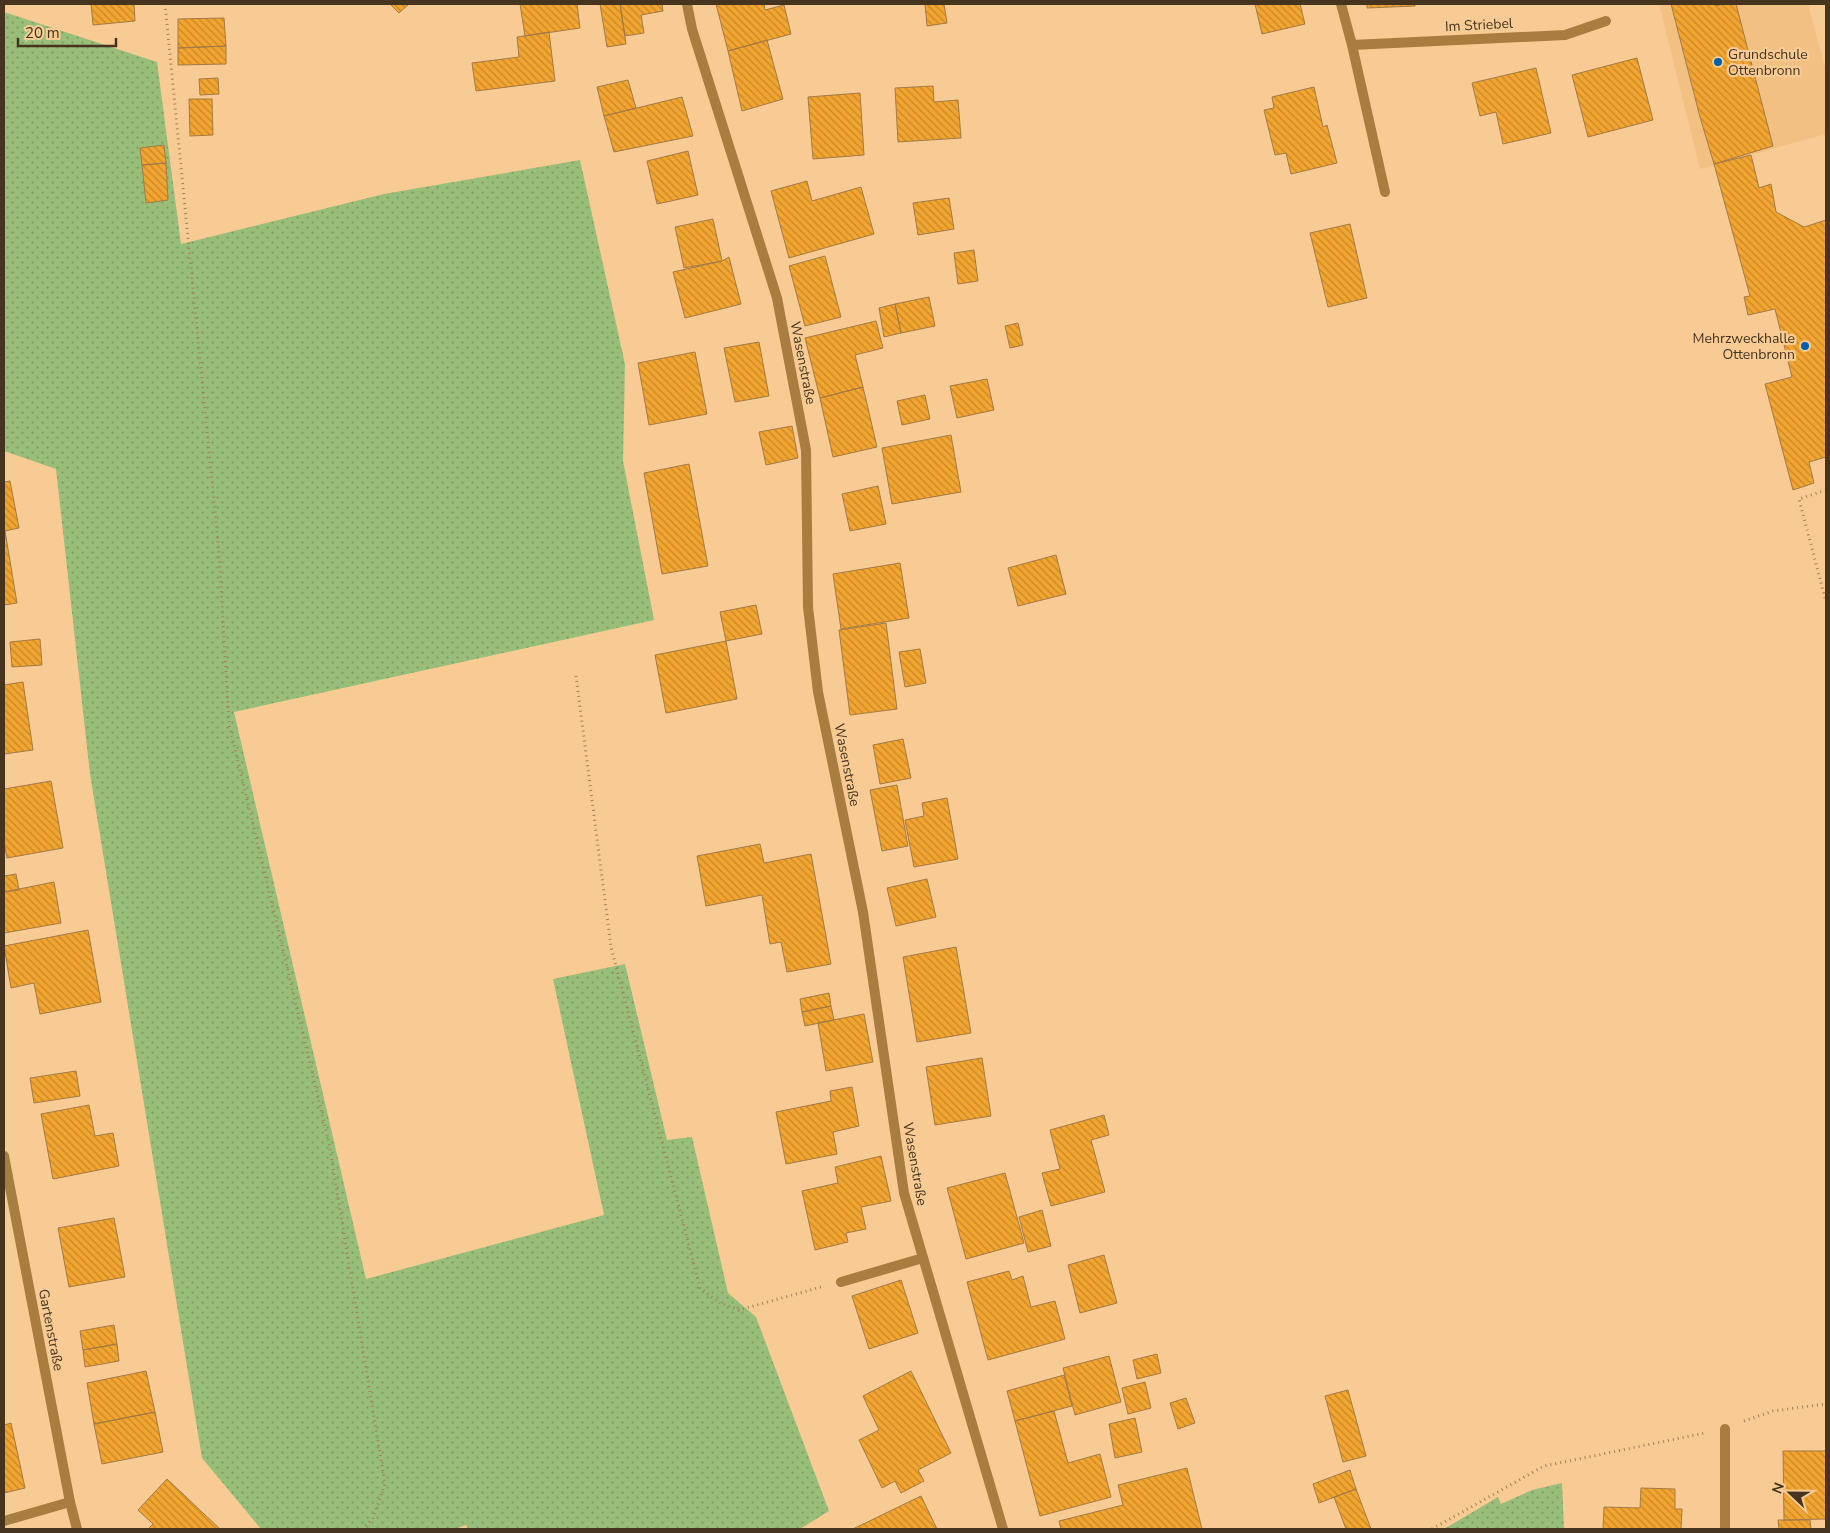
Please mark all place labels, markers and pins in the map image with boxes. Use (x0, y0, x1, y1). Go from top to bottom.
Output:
place label: Grundschule Ottenbronn (1728, 45, 1808, 80)
marker: Grundschule Ottenbronn (1712, 56, 1724, 68)
place label: Mehrzweckhalle Ottenbronn (1693, 329, 1795, 364)
marker: Mehrzweckhalle Ottenbronn (1799, 340, 1811, 352)

